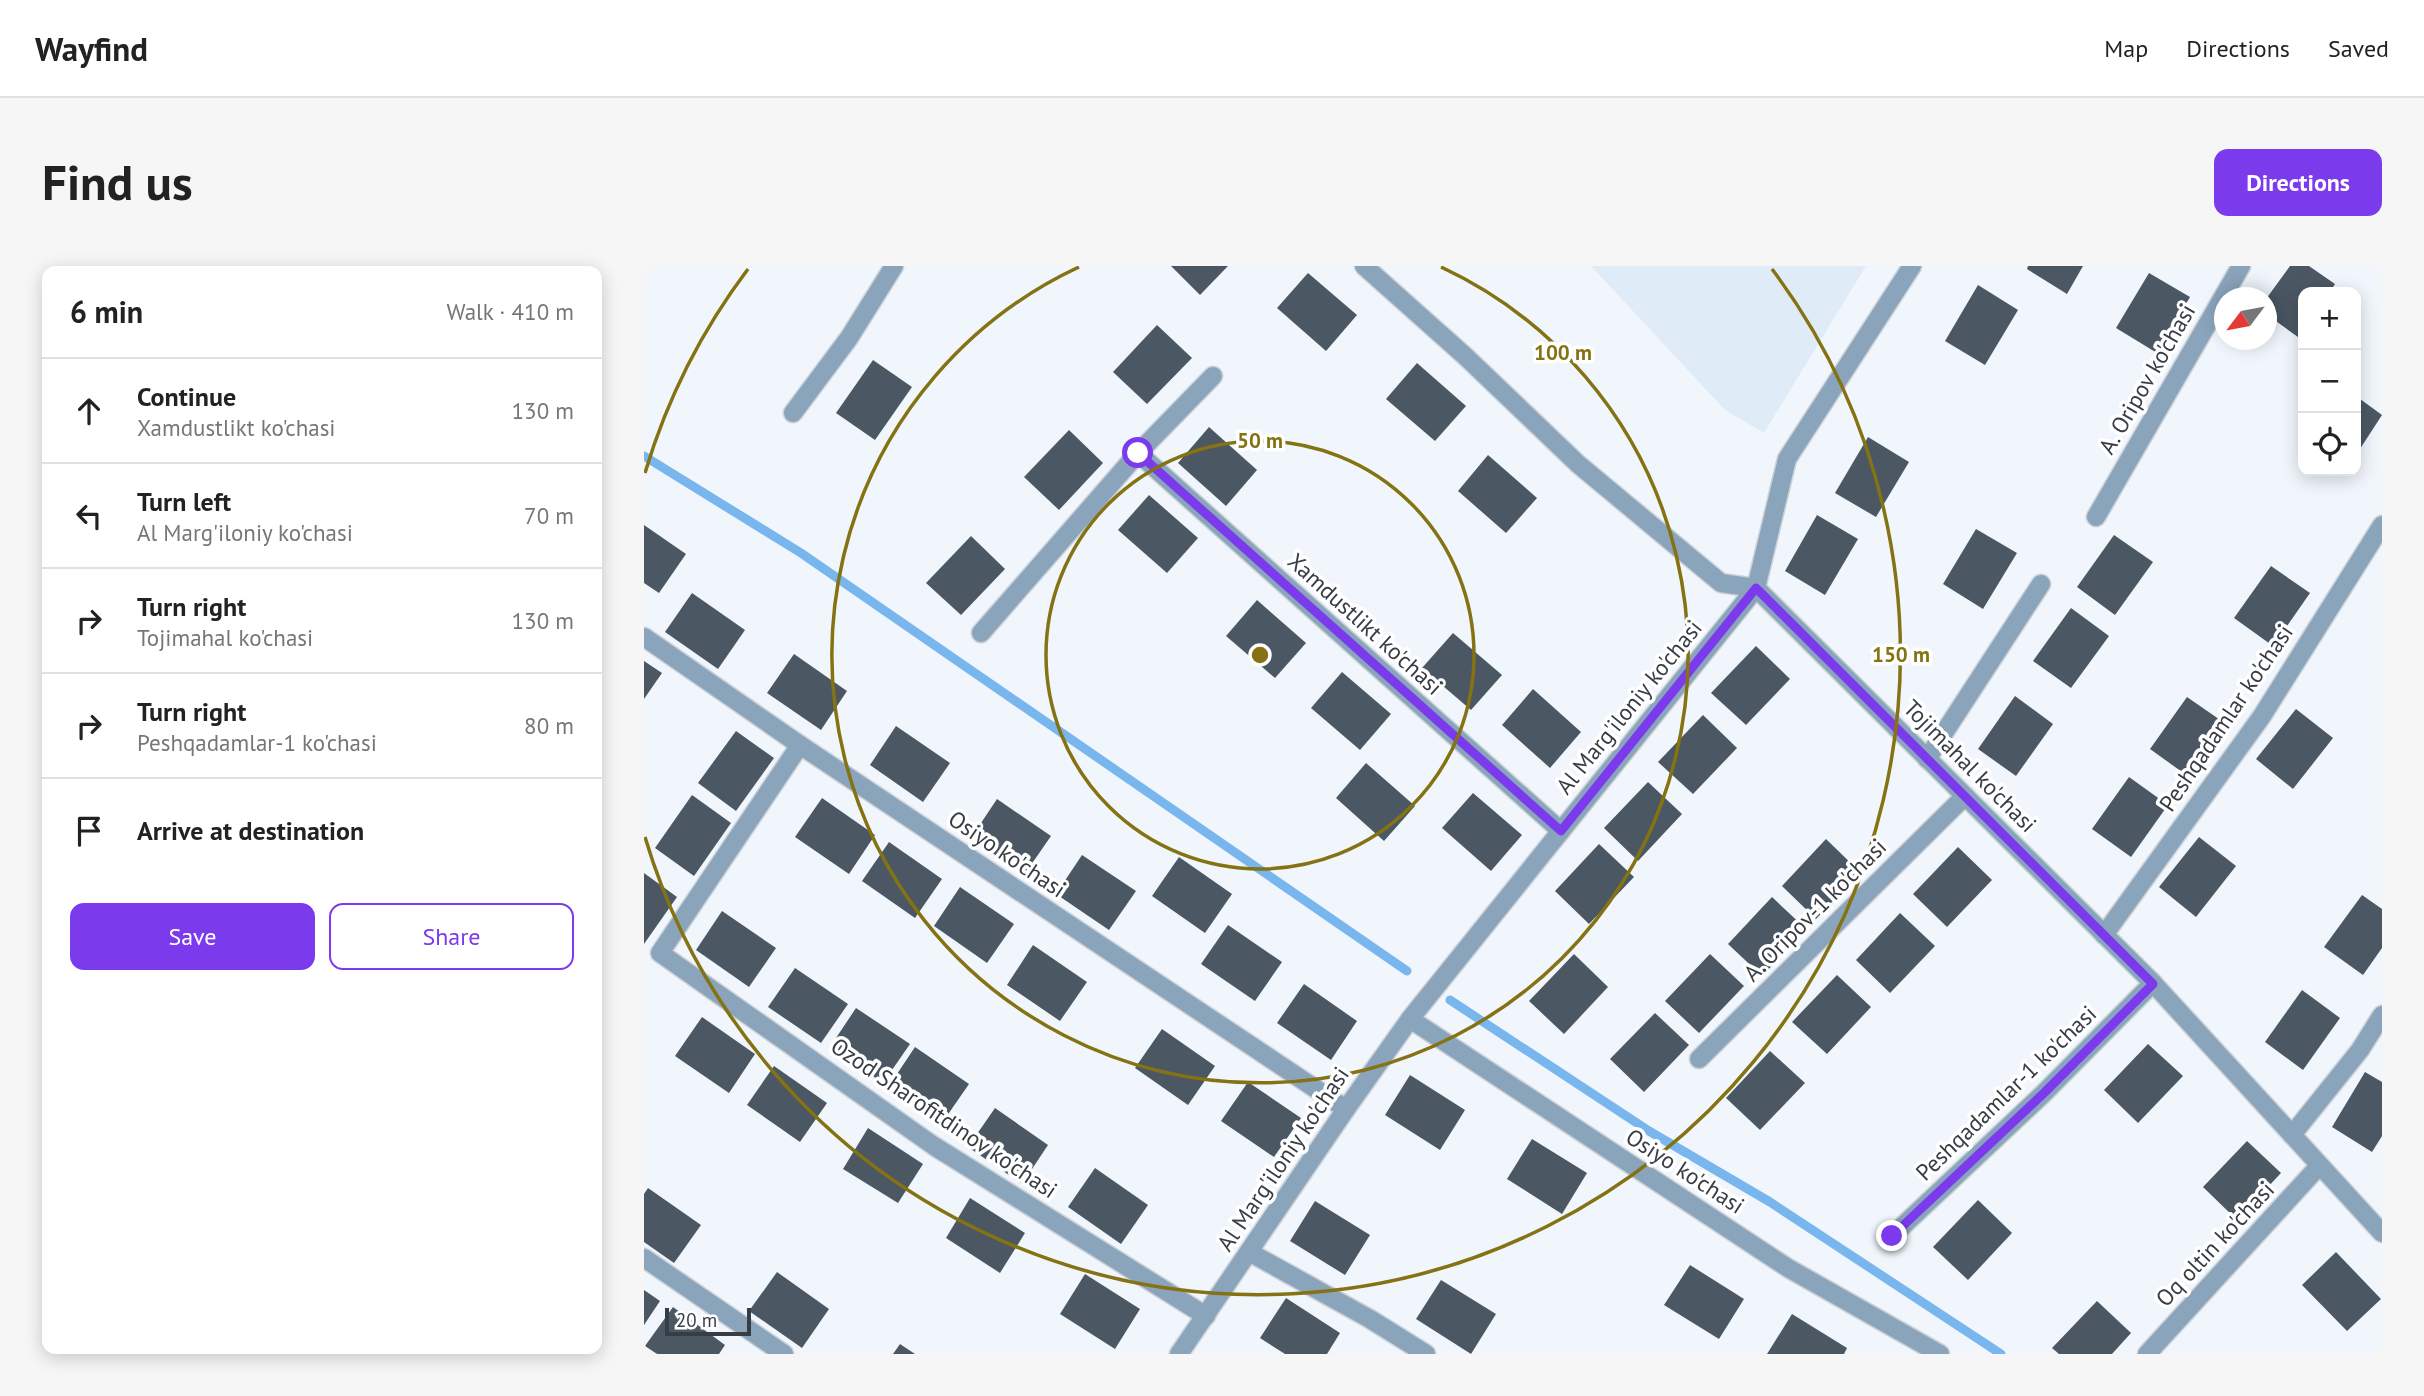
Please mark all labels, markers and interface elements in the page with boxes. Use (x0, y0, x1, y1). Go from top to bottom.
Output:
text: Wayfind (35, 27, 148, 70)
text: Map (2104, 33, 2148, 64)
text: Directions (2186, 33, 2290, 64)
text: Saved (2328, 33, 2389, 64)
button: Directions (2214, 149, 2382, 216)
text: Find us (42, 150, 193, 214)
north arrow (2214, 287, 2277, 350)
map controls (2298, 287, 2361, 476)
button: + (2298, 287, 2361, 350)
text: 6 min (70, 292, 143, 331)
text: Walk · 410 m (447, 297, 574, 326)
street label: A. Oripov ko'chasi (2092, 298, 2201, 459)
text: 100 m (1534, 339, 1592, 366)
button: − (2298, 350, 2361, 413)
text: Continue (137, 380, 236, 413)
icon: ahead (70, 392, 108, 430)
text: 130 m (512, 396, 574, 425)
text: Xamdustlikt ko'chasi (137, 413, 336, 442)
button: locate (2298, 413, 2361, 476)
text: 50 m (1237, 427, 1283, 454)
route start (1122, 437, 1153, 468)
text: Turn left (137, 485, 231, 518)
icon: left (70, 497, 108, 535)
text: 70 m (524, 501, 574, 530)
text: Al Marg'iloniy ko'chasi (137, 518, 353, 547)
street label: Xamdustlikt ko'chasi (1282, 546, 1449, 701)
text: Turn right (137, 590, 246, 623)
icon: right (70, 602, 108, 640)
text: 130 m (512, 606, 574, 635)
street label: Al Marg'iloniy ko'chasi (1549, 614, 1708, 800)
street label: Peshqadamlar ko'chasi (2152, 619, 2299, 817)
text: Tojimahal ko'chasi (137, 623, 313, 652)
text: 150 m (1872, 641, 1930, 668)
centre of rings (1248, 643, 1272, 667)
street label: Tojimahal ko'chasi (1898, 693, 2043, 838)
text: Turn right (137, 695, 246, 728)
icon: right (70, 707, 108, 745)
text: 80 m (524, 711, 574, 740)
text: Peshqadamlar-1 ko'chasi (137, 728, 377, 757)
street label: Osiyo ko'chasi (943, 804, 1071, 903)
icon: arrive (70, 812, 108, 850)
text: Arrive at destination (137, 814, 364, 847)
street label: A. Oripov-1 ko'chasi (1737, 832, 1892, 987)
button: Save (70, 903, 315, 970)
button: Share (329, 903, 574, 970)
street label: Peshqadamlar-1 ko'chasi (1909, 999, 2102, 1186)
street label: Ozod Sharofitdinov ko'chasi (826, 1031, 1063, 1204)
street label: Al Marg'iloniy ko'chasi (1210, 1061, 1355, 1256)
street label: Osiyo ko'chasi (1621, 1122, 1750, 1220)
street label: Oq oltin ko'chasi (2149, 1175, 2280, 1312)
route end (1876, 1220, 1907, 1251)
scale bar (665, 1305, 751, 1337)
text: 20 m (676, 1308, 717, 1332)

